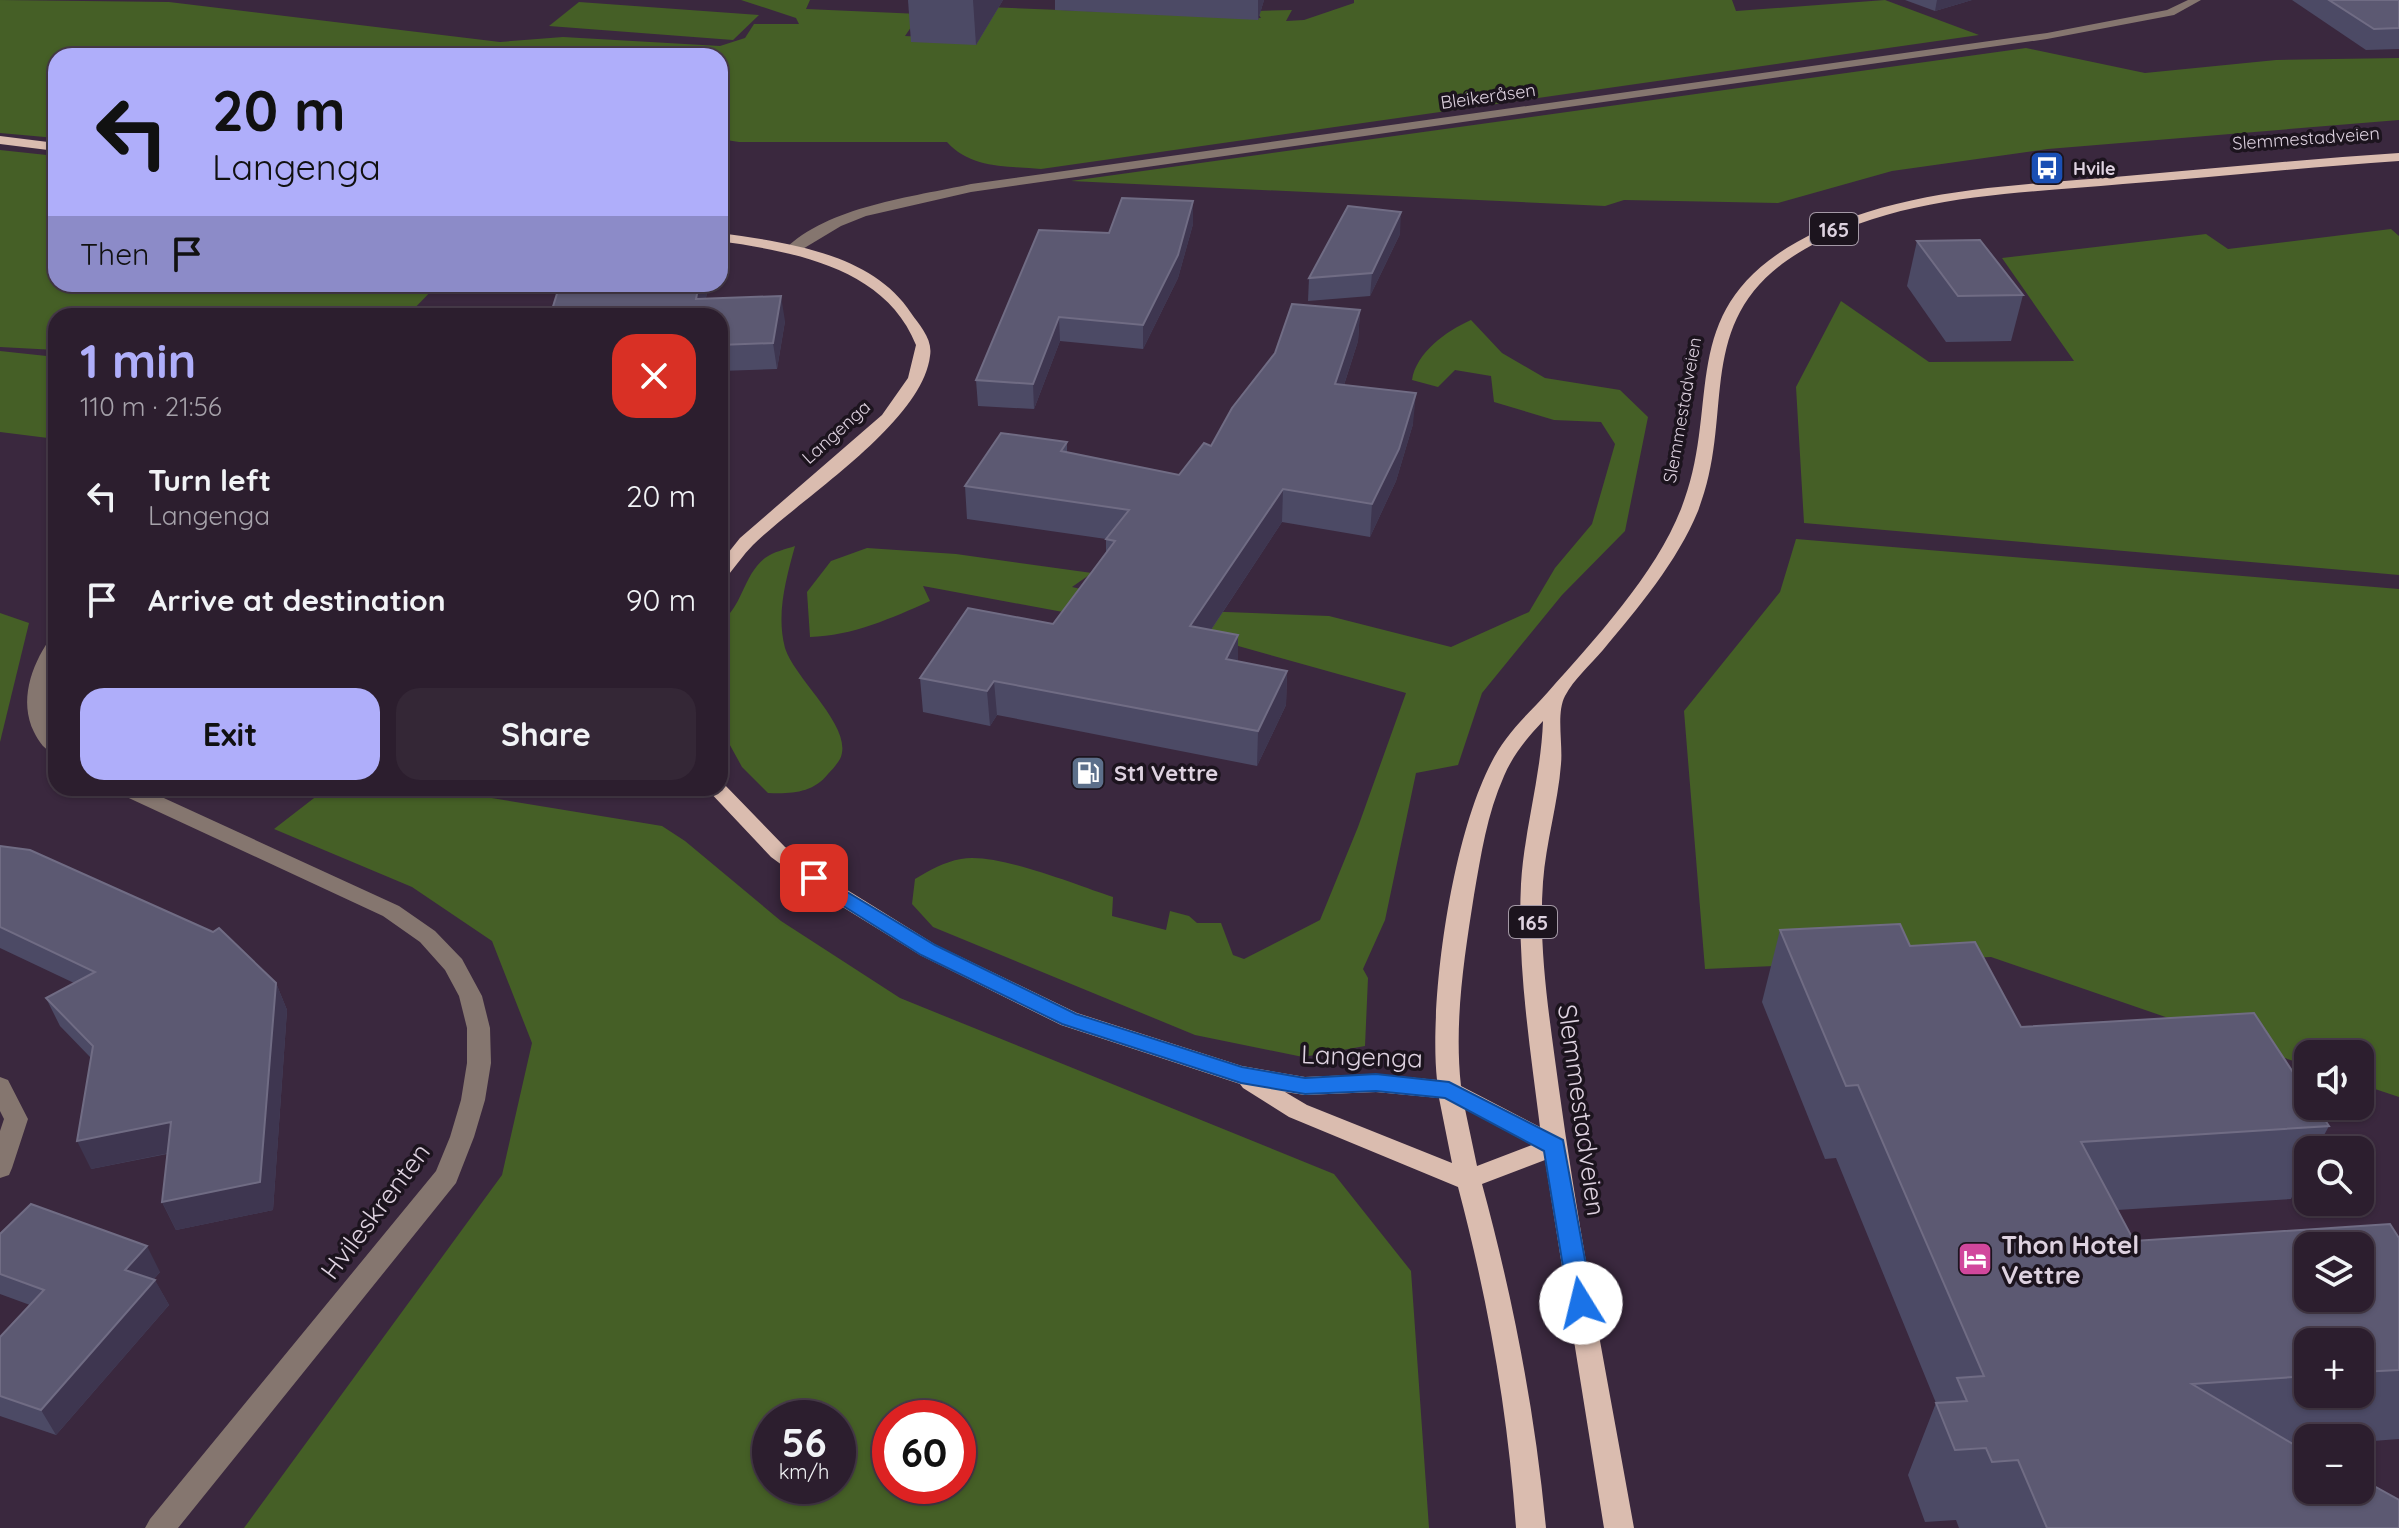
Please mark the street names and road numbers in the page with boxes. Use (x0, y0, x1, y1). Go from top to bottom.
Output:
street label: Bleikeråsen (1439, 78, 1537, 114)
street label: Slemmestadveien (2232, 121, 2380, 155)
road number: 165 (1810, 213, 1858, 245)
street label: Slemmestadveien (1658, 335, 1706, 485)
street label: Langenga (797, 395, 875, 469)
road number: 165 (1509, 906, 1557, 938)
street label: Slemmestadveien (1551, 1002, 1613, 1218)
street label: Langenga (1301, 1037, 1423, 1075)
street label: Hvileskrenten (313, 1136, 437, 1286)

